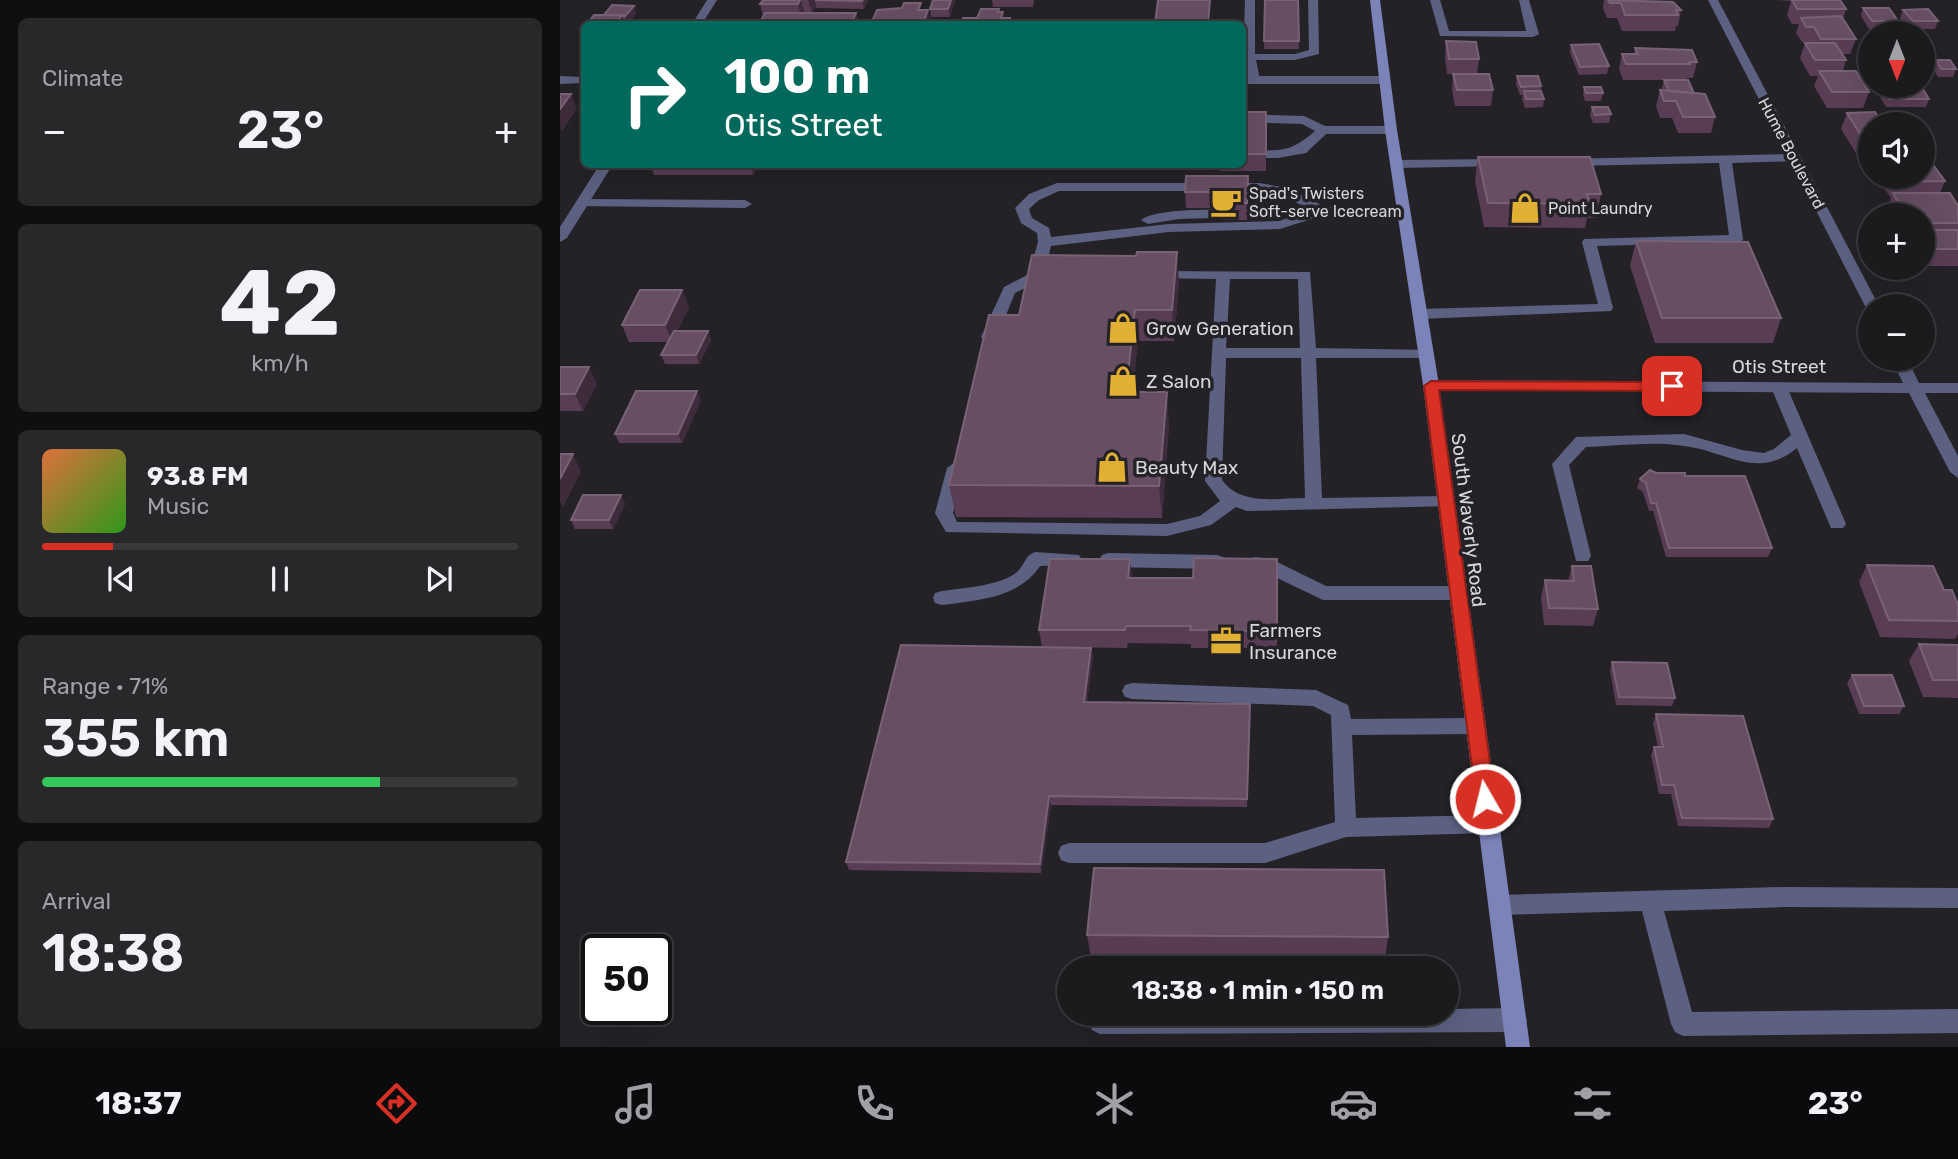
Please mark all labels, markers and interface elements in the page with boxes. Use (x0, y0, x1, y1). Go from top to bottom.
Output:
north arrow (1858, 21, 1936, 98)
map controls (1858, 21, 1935, 371)
text: 100 m (724, 47, 870, 105)
icon: right (609, 49, 700, 140)
text: Climate (42, 64, 123, 92)
street label: Hume Boulevard (1754, 94, 1829, 212)
text: 23° (237, 99, 324, 161)
text: Otis Street (724, 106, 883, 144)
text: − (42, 108, 67, 154)
text: + (494, 108, 518, 154)
button: sound (1858, 112, 1935, 189)
place label: Spad's Twisters Soft-serve Icecream (1249, 184, 1402, 221)
cafe icon: Spad's Twisters Soft-serve Icecream (1209, 185, 1243, 219)
shop icon: Point Laundry (1508, 191, 1542, 225)
place label: Point Laundry (1548, 199, 1653, 218)
button: + (1858, 203, 1935, 280)
text: 42 (219, 249, 341, 357)
button: − (1858, 294, 1935, 371)
shop icon: Grow Generation (1106, 311, 1140, 345)
place label: Grow Generation (1146, 317, 1294, 340)
text: km/h (251, 349, 309, 377)
street label: Otis Street (1732, 355, 1827, 378)
pin (1642, 356, 1702, 416)
shop icon: Z Salon (1106, 364, 1140, 398)
icon: arrive (1653, 367, 1691, 405)
place label: Z Salon (1146, 370, 1211, 393)
street label: South Waverly Road (1446, 432, 1491, 608)
shop icon: Beauty Max (1095, 450, 1129, 484)
place label: Beauty Max (1135, 456, 1238, 479)
text: 93.8 FM (147, 461, 249, 492)
text: Music (147, 492, 209, 520)
icon: previous (102, 560, 140, 598)
icon: pause (261, 560, 299, 598)
icon: next (420, 560, 458, 598)
place label: Farmers Insurance (1249, 619, 1337, 664)
office icon: Farmers Insurance (1209, 624, 1243, 658)
text: Range · 71% (42, 672, 168, 700)
text: 355 km (42, 707, 229, 769)
position arrow (1448, 762, 1522, 836)
text: Arrival (42, 887, 111, 915)
text: 18:38 (42, 922, 184, 984)
speed limit sign: 50 (581, 934, 672, 1025)
text: 18:38 · 1 min · 150 m (1132, 975, 1384, 1006)
icon: directions (372, 1079, 421, 1128)
icon: music (611, 1079, 660, 1128)
icon: phone (850, 1079, 899, 1128)
icon: climate (1090, 1079, 1139, 1128)
icon: car (1329, 1079, 1378, 1128)
icon: filters (1568, 1079, 1617, 1128)
text: 18:37 (95, 1084, 182, 1122)
text: 23° (1808, 1084, 1863, 1122)

